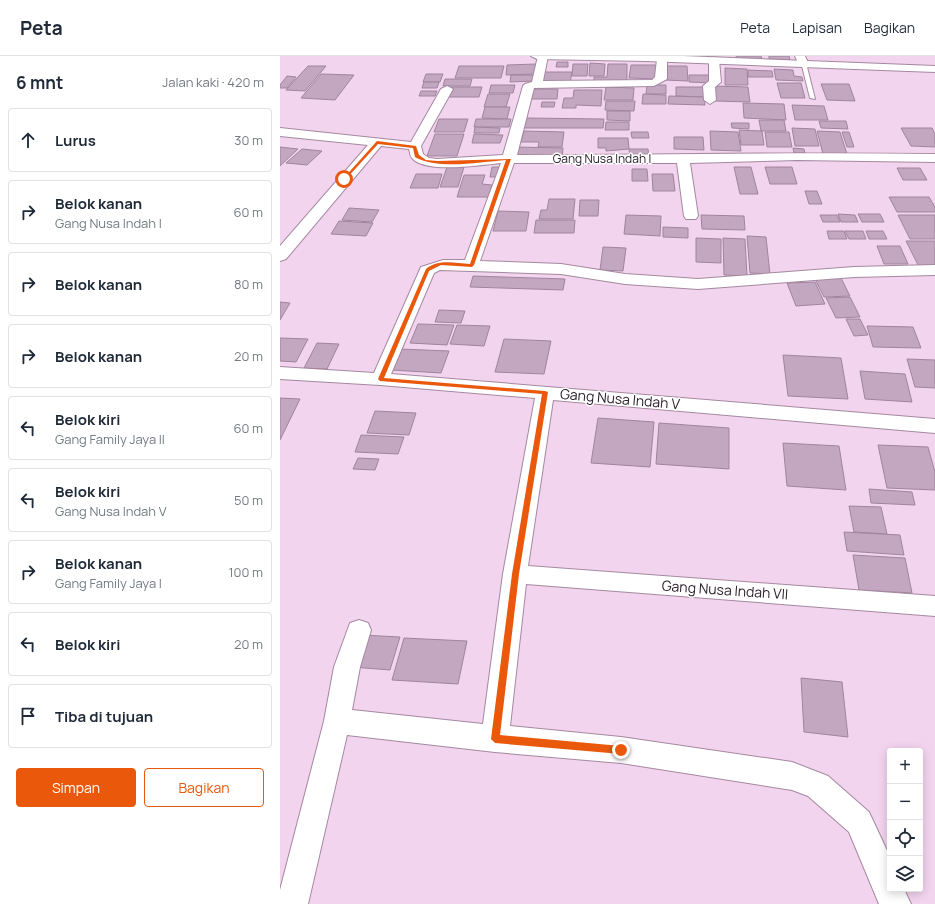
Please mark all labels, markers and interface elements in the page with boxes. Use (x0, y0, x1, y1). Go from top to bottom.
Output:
text: Peta (20, 15, 63, 41)
text: Peta (740, 18, 770, 37)
text: Lapisan (792, 18, 842, 37)
text: Bagikan (864, 18, 915, 37)
text: 6 mnt (16, 71, 63, 94)
text: Jalan kaki · 420 m (162, 73, 264, 91)
icon: ahead (17, 129, 39, 151)
text: Lurus (55, 130, 96, 151)
text: 30 m (234, 131, 263, 149)
street label: Gang Nusa Indah I (553, 150, 651, 167)
route start (335, 170, 353, 188)
text: Belok kanan (55, 193, 142, 214)
icon: right (17, 201, 39, 223)
text: 60 m (233, 203, 263, 221)
text: Gang Nusa Indah I (55, 214, 162, 232)
icon: right (17, 273, 39, 295)
text: Belok kanan (55, 274, 142, 295)
text: 80 m (234, 275, 263, 293)
icon: right (17, 345, 39, 367)
text: Belok kanan (55, 346, 142, 367)
text: 20 m (234, 347, 263, 365)
street label: Gang Nusa Indah V (559, 384, 681, 413)
text: Belok kiri (55, 409, 121, 430)
icon: left (17, 417, 39, 439)
text: 60 m (233, 419, 263, 437)
text: Gang Family Jaya II (55, 430, 165, 448)
text: Belok kiri (55, 481, 121, 502)
icon: left (17, 489, 39, 511)
text: 50 m (234, 491, 263, 509)
text: Gang Nusa Indah V (55, 502, 166, 520)
text: Belok kanan (55, 553, 142, 574)
icon: right (17, 561, 39, 583)
text: 100 m (228, 563, 263, 581)
text: Gang Family Jaya I (55, 574, 162, 592)
street label: Gang Nusa Indah VII (661, 576, 789, 603)
icon: left (17, 633, 39, 655)
text: Belok kiri (55, 634, 121, 655)
text: 20 m (234, 635, 263, 653)
icon: arrive (17, 705, 39, 727)
text: Tiba di tujuan (55, 706, 153, 727)
route end (612, 741, 630, 759)
map controls (887, 748, 923, 892)
button: + (887, 748, 923, 784)
button: Simpan (16, 768, 136, 807)
button: Bagikan (144, 768, 264, 807)
button: − (887, 784, 923, 820)
button: locate (887, 820, 923, 856)
button: layers (887, 856, 923, 892)

